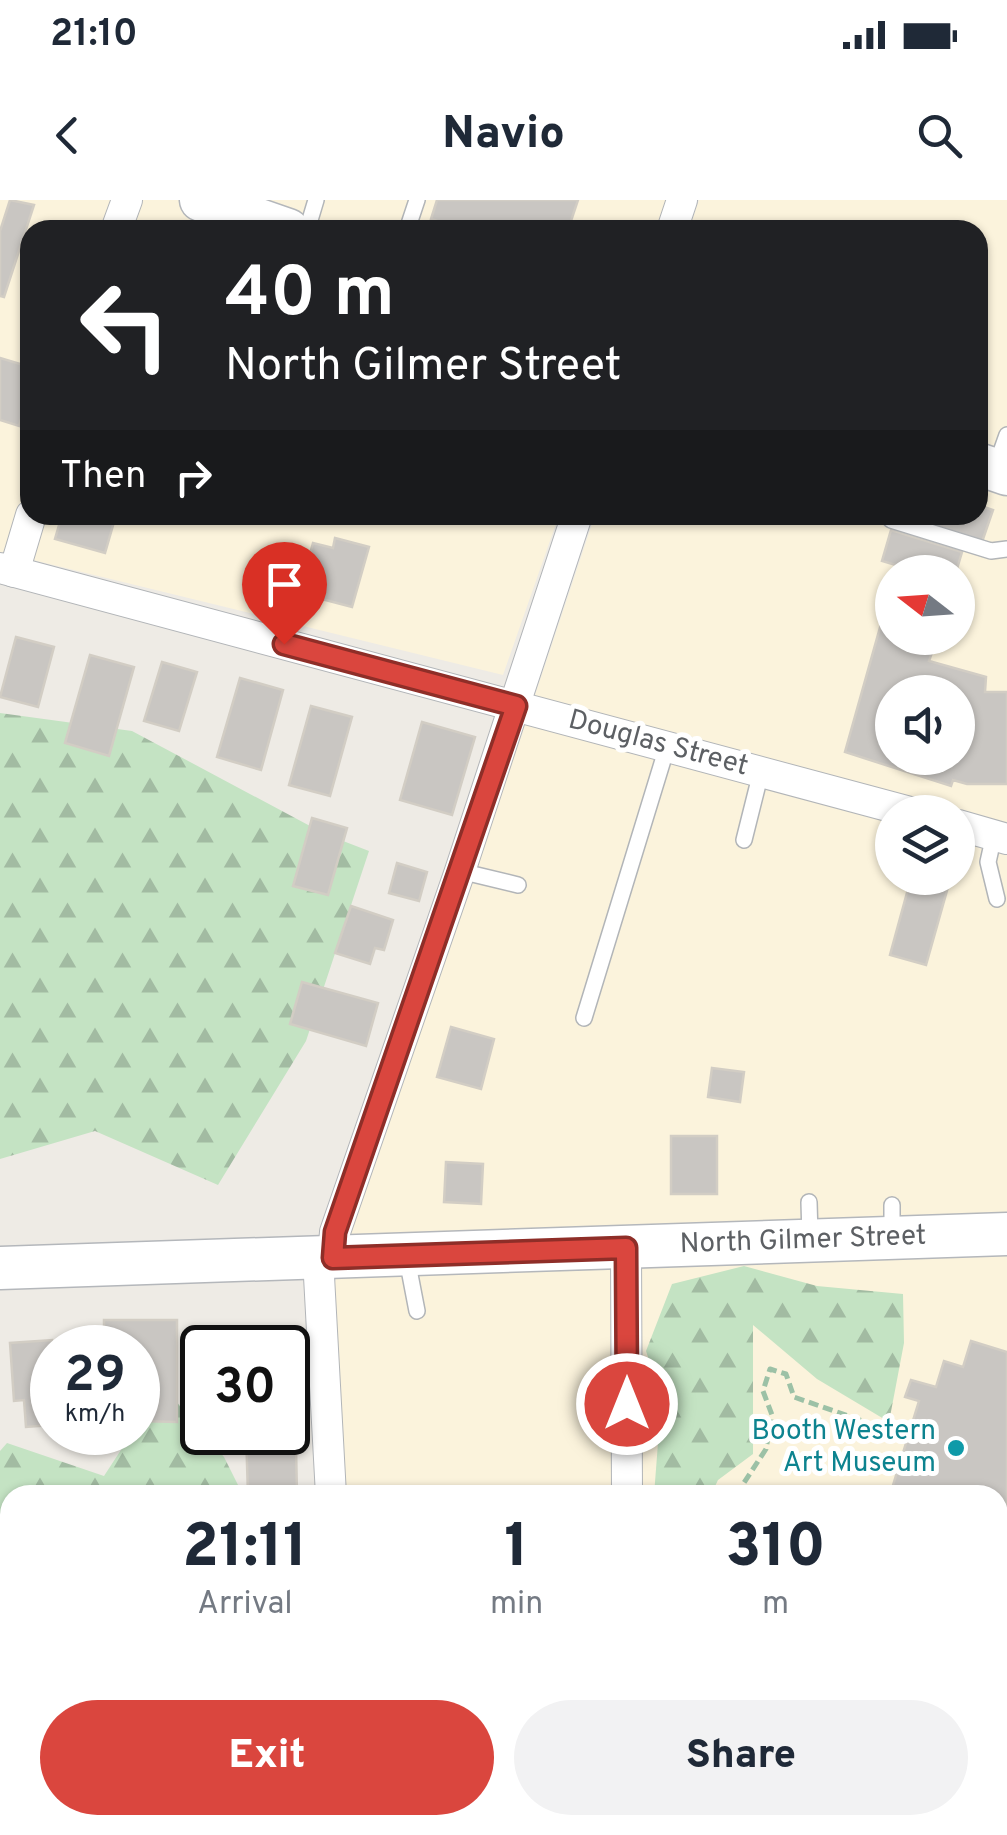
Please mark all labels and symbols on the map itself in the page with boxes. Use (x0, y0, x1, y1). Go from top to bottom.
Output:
pin (242, 542, 327, 645)
north arrow (875, 555, 975, 655)
street label: Douglas Street (564, 703, 752, 785)
street label: North Gilmer Street (679, 1219, 927, 1263)
speed limit sign: 30 (180, 1325, 310, 1455)
position arrow (575, 1352, 679, 1456)
place label: Booth Western Art Museum (751, 1414, 936, 1482)
marker: Booth Western Art Museum (945, 1437, 967, 1459)

